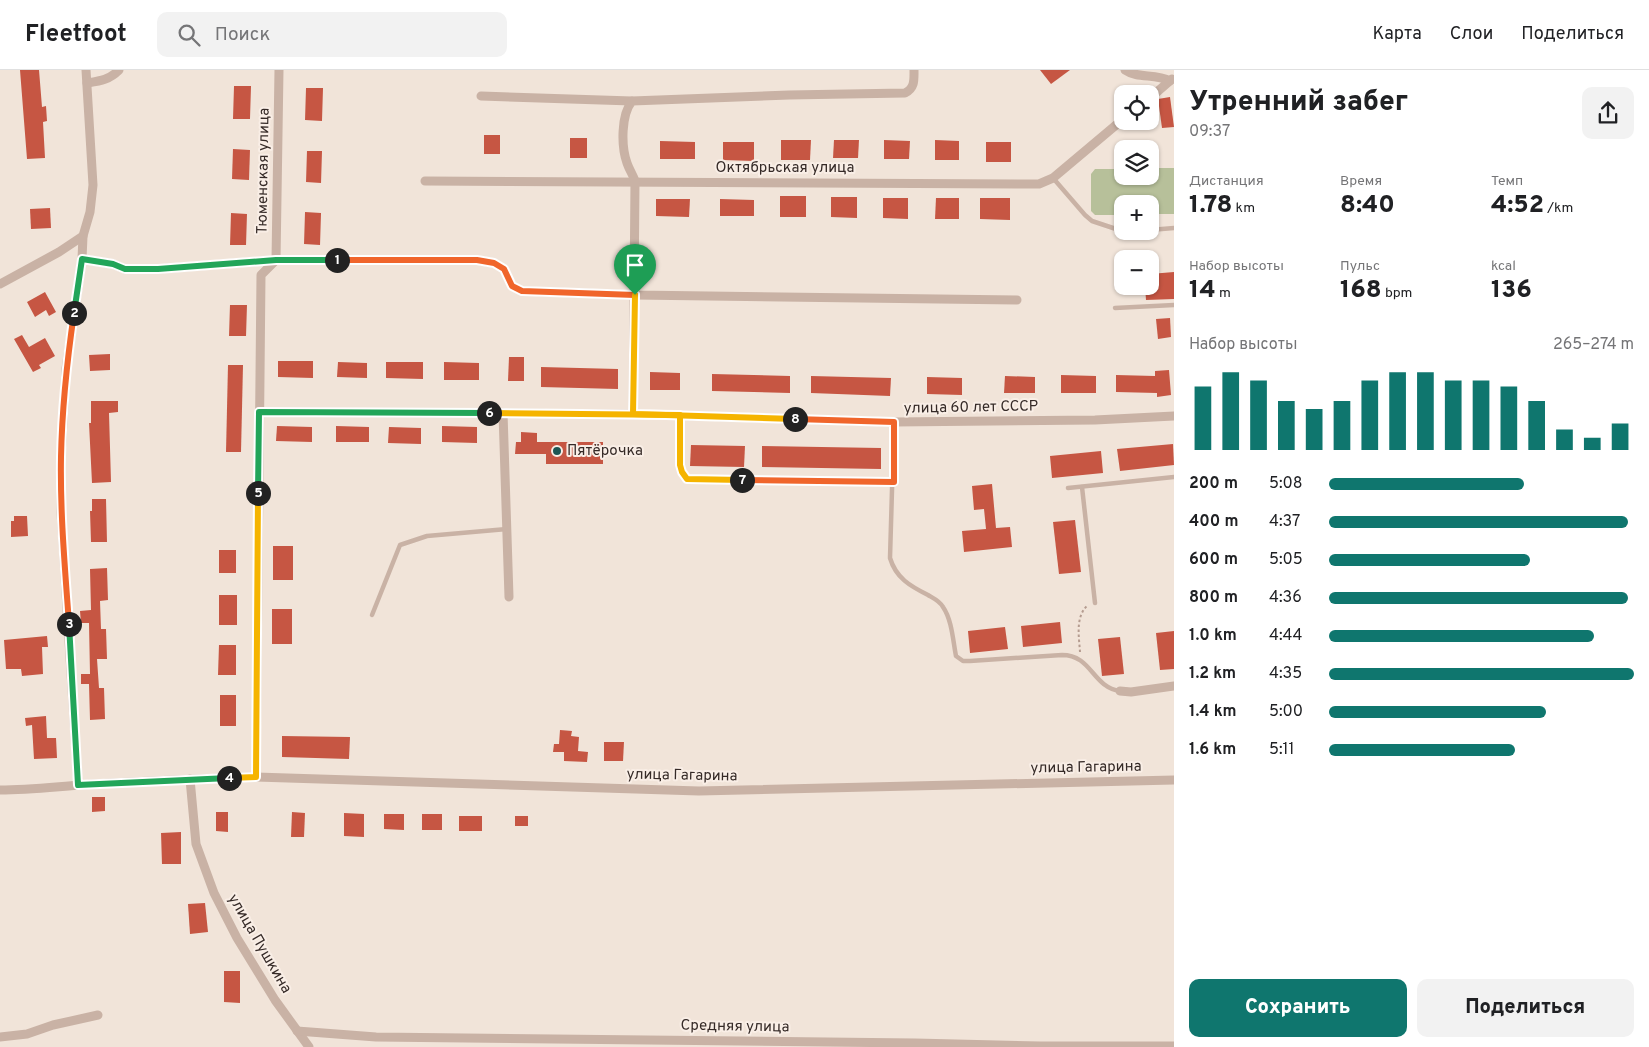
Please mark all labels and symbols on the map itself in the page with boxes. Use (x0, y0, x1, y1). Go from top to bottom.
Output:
street label: Тюменская улица (253, 108, 275, 234)
street label: Октябрьская улица (716, 159, 854, 178)
pin (614, 244, 656, 295)
pin: 1 (324, 248, 350, 272)
pin: 2 (62, 300, 86, 326)
street label: улица 60 лет СССР (904, 397, 1038, 419)
pin: 6 (476, 400, 502, 426)
pin: 8 (782, 406, 808, 432)
place label: Пятёрочка (567, 442, 643, 461)
marker: Пятёрочка (551, 445, 563, 457)
pin: 7 (730, 468, 754, 492)
pin: 5 (246, 480, 270, 506)
pin: 3 (56, 612, 82, 636)
street label: улица Гагарина (1030, 758, 1142, 778)
pin: 4 (216, 766, 242, 790)
street label: улица Гагарина (626, 766, 738, 786)
street label: улица Пушкина (223, 891, 295, 997)
street label: Средняя улица (680, 1017, 790, 1037)

